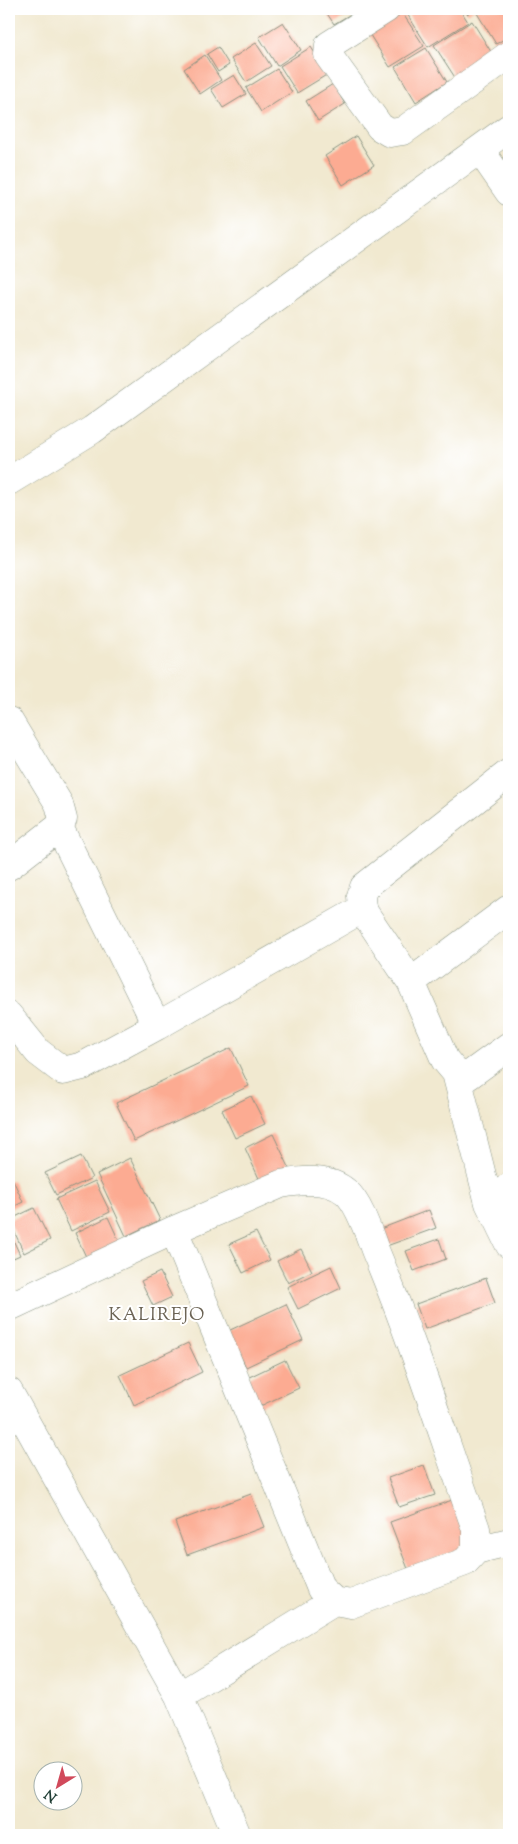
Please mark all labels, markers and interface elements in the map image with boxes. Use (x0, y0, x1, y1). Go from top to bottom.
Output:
district label: KALIREJO (109, 1303, 205, 1329)
north arrow (32, 1762, 82, 1812)
text: N (41, 1783, 62, 1806)

